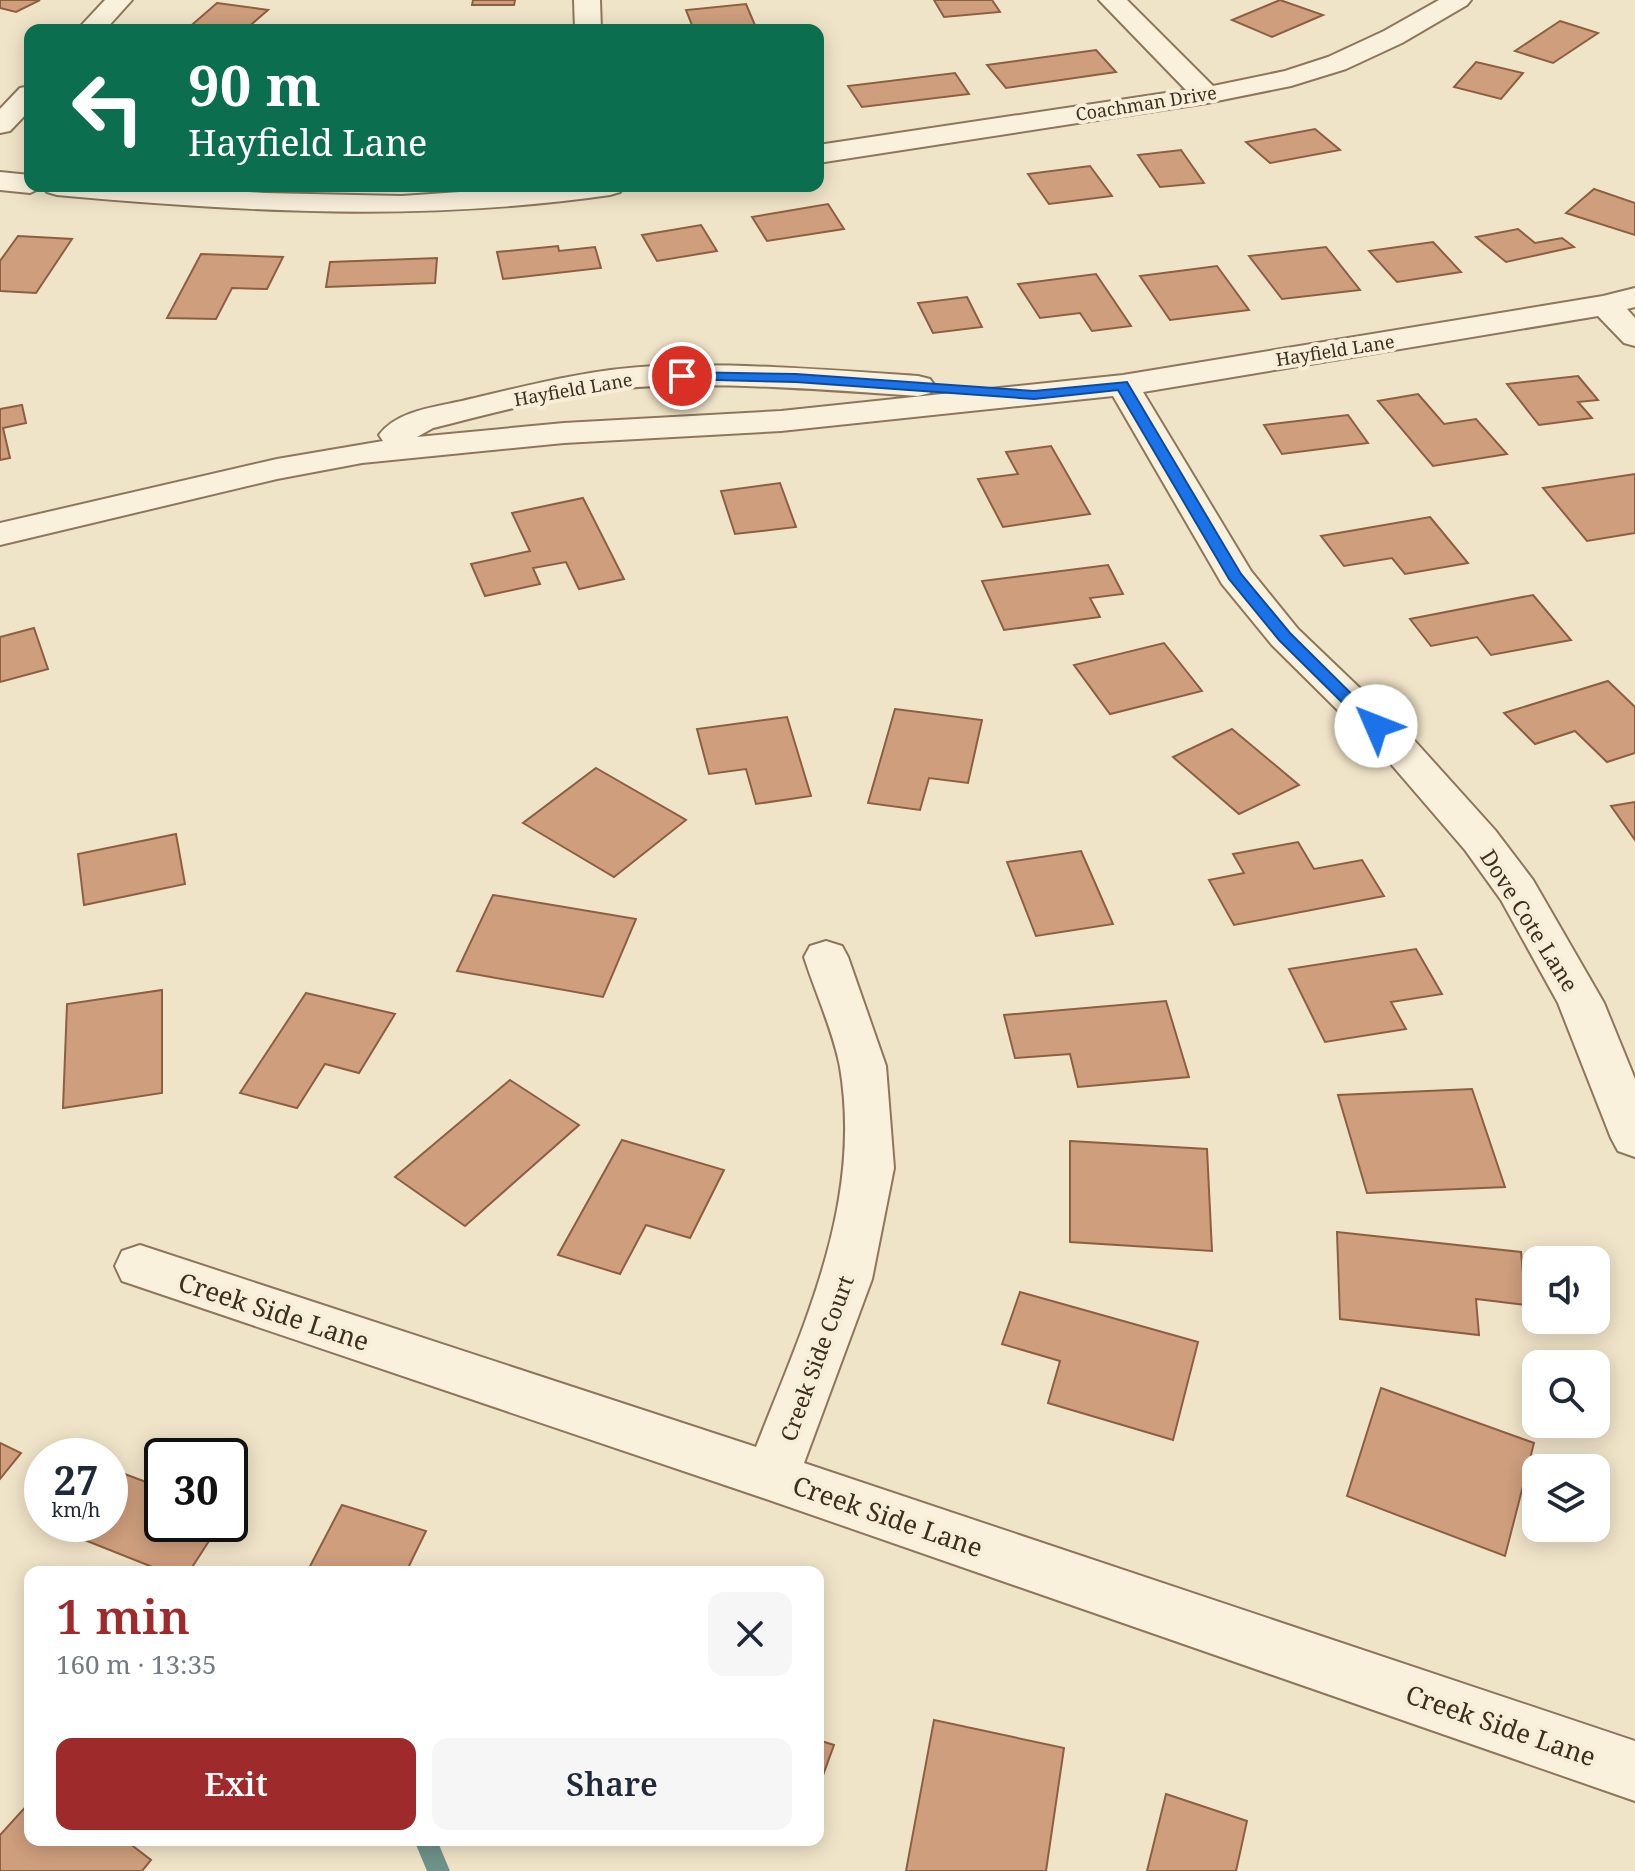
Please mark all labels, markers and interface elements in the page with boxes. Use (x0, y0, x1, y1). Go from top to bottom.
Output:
text: 90 m (188, 46, 321, 122)
icon: left (56, 56, 160, 160)
street label: Coachman Drive (1074, 80, 1218, 126)
text: Hayfield Lane (188, 118, 427, 167)
street label: Hayfield Lane (1274, 329, 1396, 371)
pin (648, 342, 716, 410)
icon: arrive (660, 354, 704, 398)
street label: Hayfield Lane (512, 367, 634, 411)
position arrow (1334, 684, 1418, 768)
street label: Dove Cote Lane (1474, 843, 1586, 997)
map controls (1522, 1246, 1610, 1542)
button: sound (1522, 1246, 1610, 1334)
street label: Creek Side Lane (174, 1263, 374, 1359)
street label: Creek Side Court (772, 1271, 860, 1445)
button: search (1522, 1350, 1610, 1438)
speed limit sign: 30 (144, 1438, 248, 1542)
text: 27 (53, 1452, 99, 1507)
button: layers (1522, 1454, 1610, 1542)
street label: Creek Side Lane (788, 1467, 988, 1565)
text: km/h (51, 1496, 101, 1523)
text: 1 min (56, 1583, 190, 1648)
button: close (708, 1592, 792, 1676)
text: 160 m · 13:35 (56, 1646, 217, 1682)
street label: Creek Side Lane (1401, 1676, 1601, 1774)
button: Exit (56, 1738, 416, 1830)
button: Share (432, 1738, 792, 1830)

